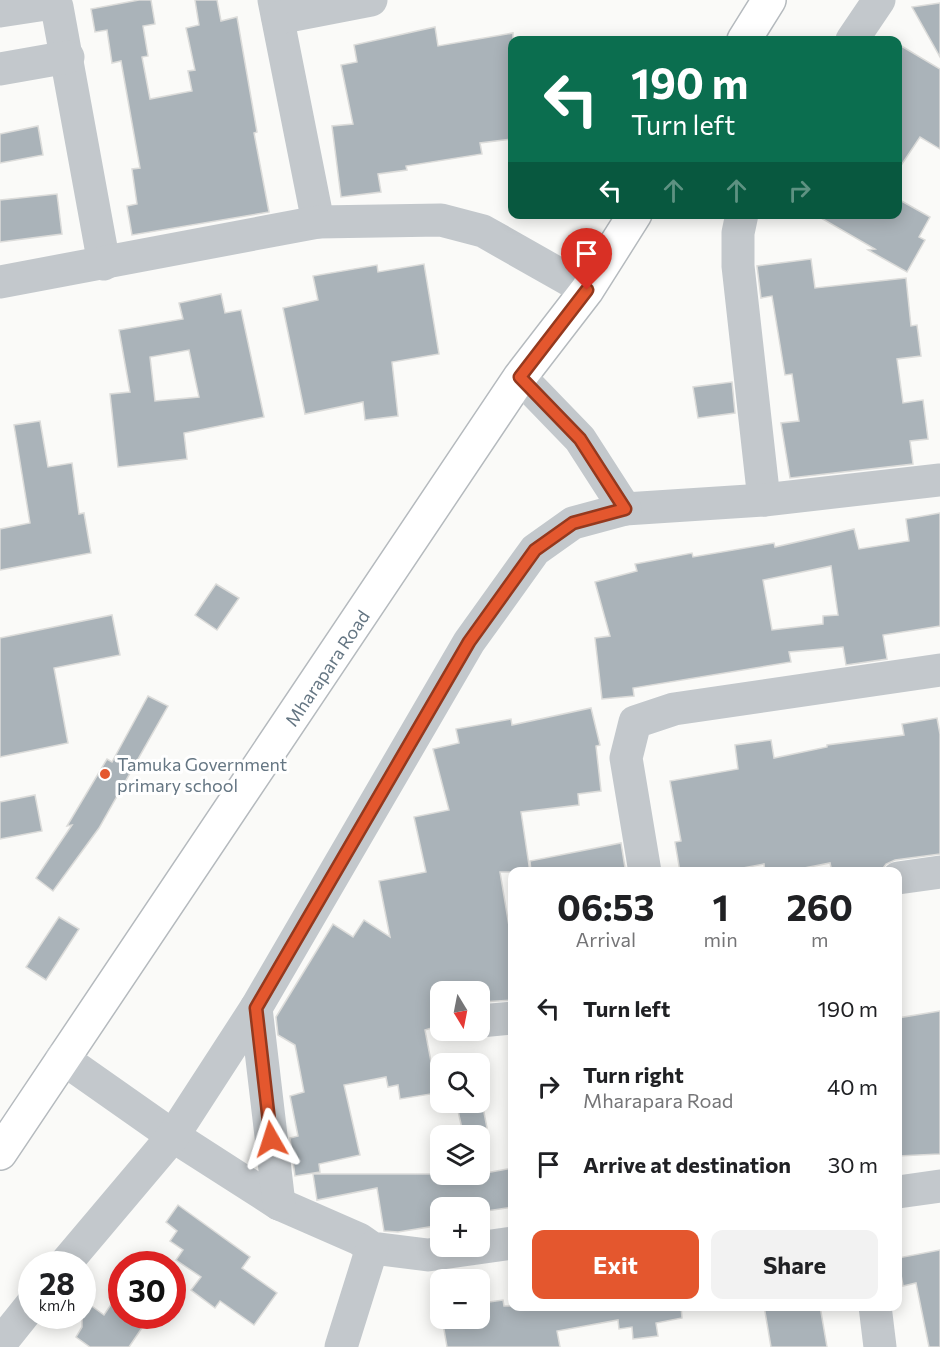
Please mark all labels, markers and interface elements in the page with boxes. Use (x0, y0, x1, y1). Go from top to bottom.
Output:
text: 190 m (631, 56, 749, 108)
icon: left (532, 60, 610, 138)
text: Turn left (631, 108, 735, 141)
icon: left (594, 174, 627, 207)
icon: ahead (657, 174, 690, 207)
icon: ahead (720, 174, 753, 207)
icon: right (783, 174, 816, 207)
pin (561, 228, 612, 290)
icon: arrive (570, 237, 603, 270)
street label: Mharapara Road (280, 606, 374, 730)
place label: Tamuka Government primary school (117, 753, 287, 796)
marker: Tamuka Government primary school (98, 767, 112, 781)
text: 06:53 (557, 884, 655, 928)
text: 1 (712, 884, 729, 928)
text: 260 (787, 884, 853, 928)
text: Arrival (576, 927, 636, 951)
text: min (704, 927, 738, 951)
text: m (811, 927, 829, 951)
north arrow (430, 981, 490, 1041)
map controls (430, 981, 490, 1329)
icon: left (532, 992, 565, 1025)
text: Turn left (583, 995, 670, 1022)
text: 190 m (817, 995, 878, 1022)
button: search (430, 1053, 490, 1113)
text: Turn right (583, 1061, 684, 1088)
icon: right (532, 1070, 565, 1103)
text: 40 m (827, 1073, 878, 1100)
text: Mharapara Road (583, 1088, 733, 1112)
position arrow (239, 1107, 303, 1171)
button: layers (430, 1125, 490, 1185)
icon: arrive (532, 1148, 565, 1181)
text: Arrive at destination (583, 1151, 791, 1178)
text: 30 m (828, 1151, 878, 1178)
button: + (430, 1197, 490, 1257)
button: Exit (532, 1230, 699, 1299)
button: Share (711, 1230, 878, 1299)
speed limit sign: 30 (108, 1251, 186, 1329)
text: 28 (39, 1264, 75, 1301)
button: − (430, 1269, 490, 1329)
text: km/h (39, 1296, 75, 1314)

